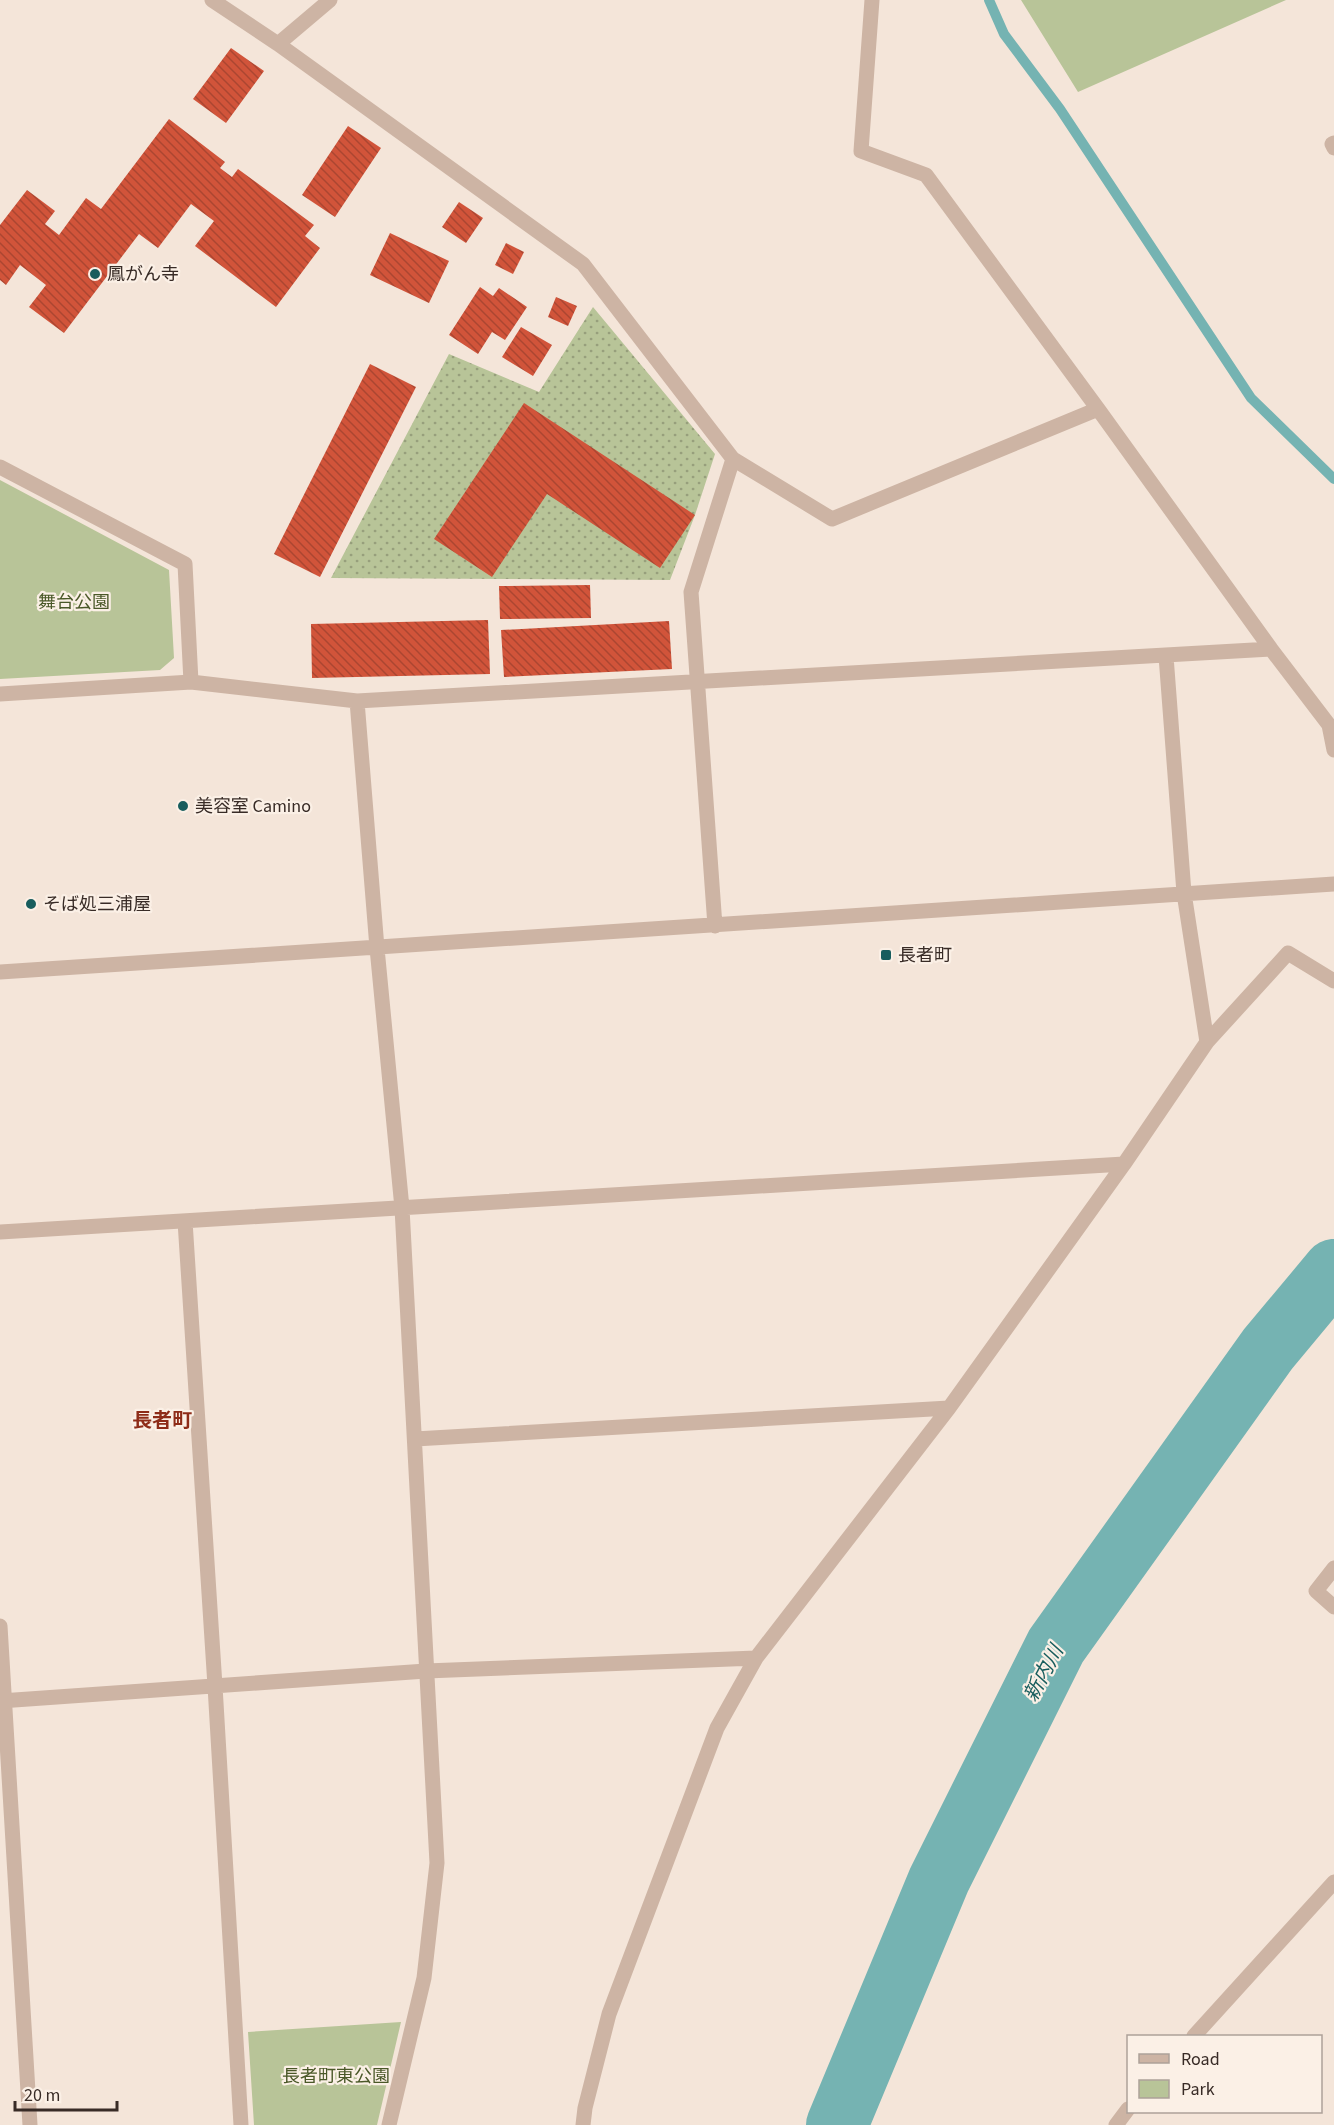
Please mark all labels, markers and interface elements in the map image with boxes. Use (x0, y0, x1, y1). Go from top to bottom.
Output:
place label: 鳳がん寺 (107, 262, 179, 287)
marker: 鳳がん寺 (88, 267, 102, 281)
park label: 舞台公園 (38, 590, 110, 615)
place label: 美容室 Camino (195, 794, 311, 819)
marker: 美容室 Camino (176, 799, 190, 813)
place label: そば処三浦屋 (43, 892, 151, 917)
marker: そば処三浦屋 (24, 897, 38, 911)
place label: 長者町 (898, 943, 952, 968)
marker: 長者町 (879, 948, 893, 962)
district label: 長者町 (132, 1407, 192, 1435)
water label: 新内川 (1017, 1639, 1071, 1707)
legend (1127, 2035, 1322, 2113)
text: Road (1181, 2047, 1220, 2072)
park label: 長者町東公園 (282, 2064, 390, 2089)
scale bar (15, 2074, 117, 2112)
text: Park (1181, 2077, 1215, 2102)
text: 20 m (24, 2083, 60, 2108)

